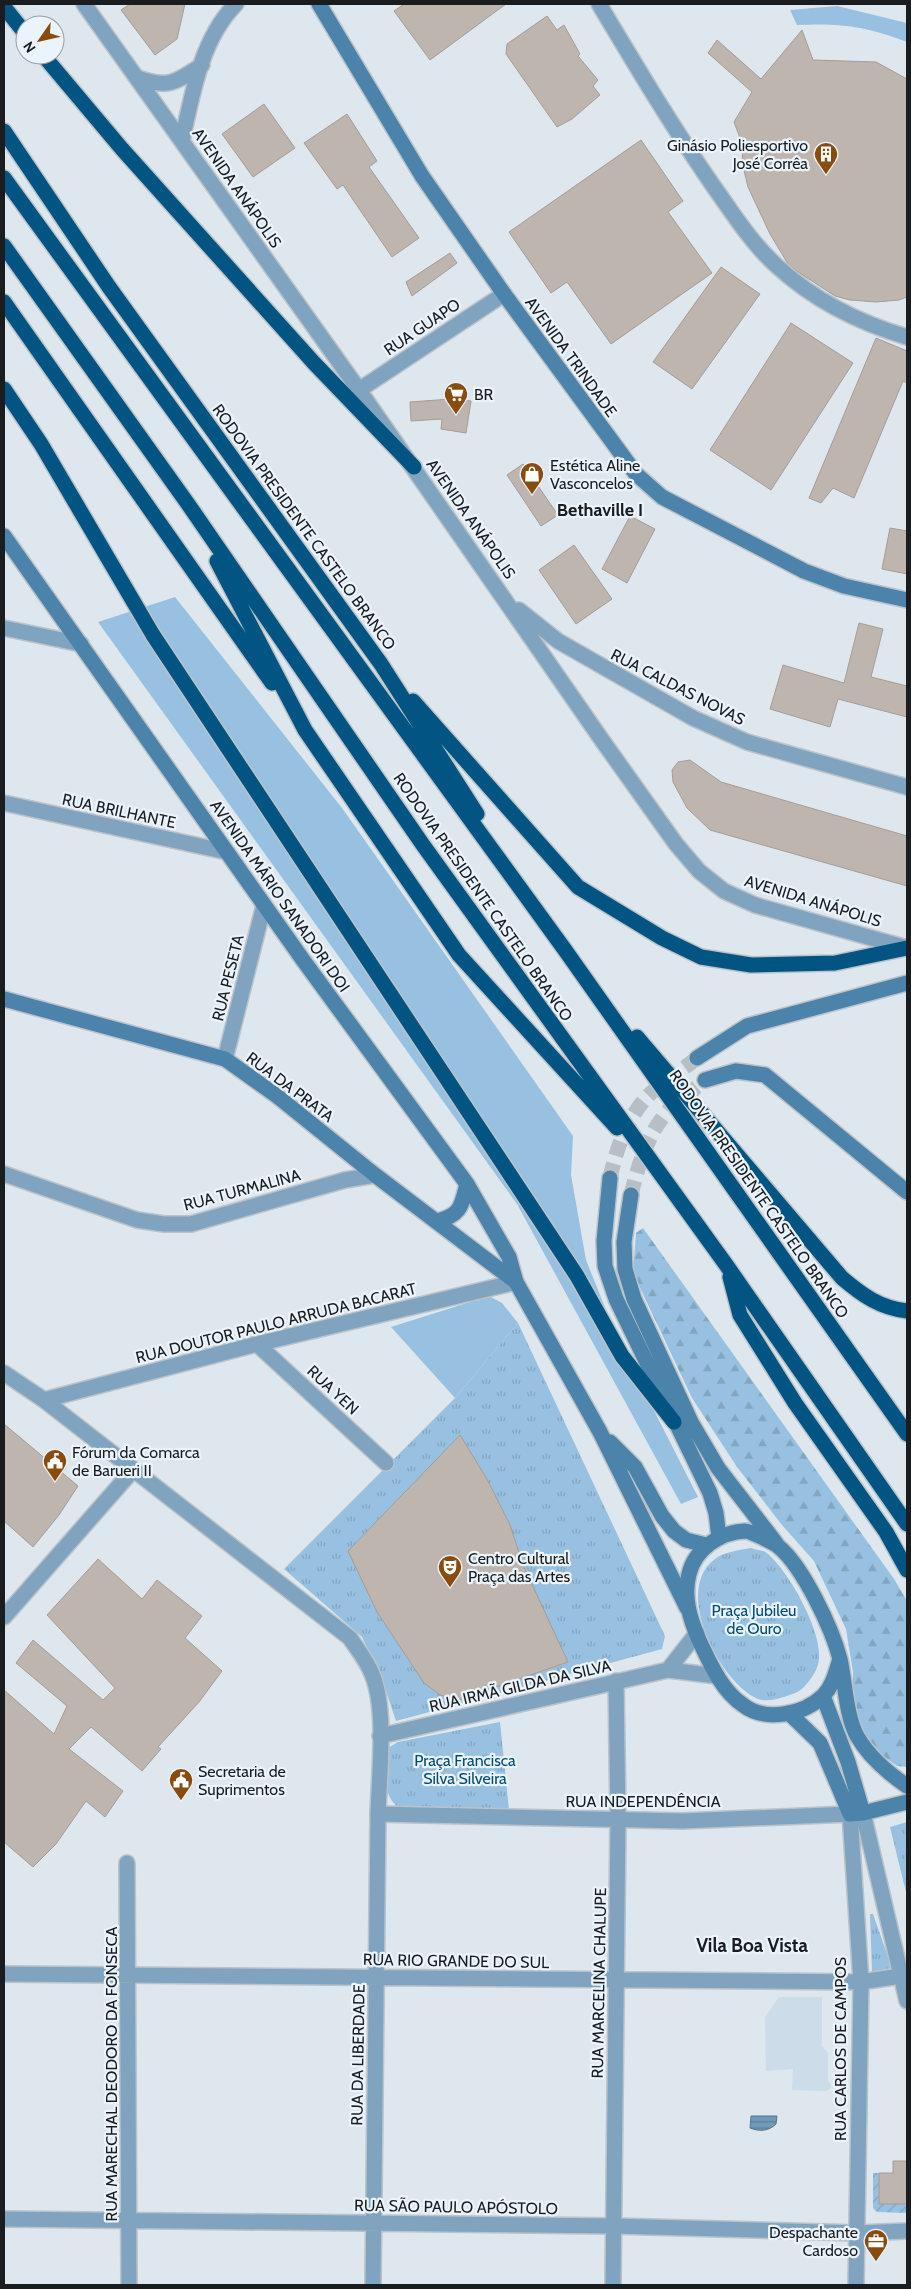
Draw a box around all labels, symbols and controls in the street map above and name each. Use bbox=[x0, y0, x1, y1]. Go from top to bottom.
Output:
north arrow bbox=[15, 15, 65, 65]
text: N bbox=[19, 38, 39, 56]
street label: AVENIDA ANÁPOLIS bbox=[189, 124, 285, 252]
place label: Ginásio Poliesportivo José Corrêa bbox=[667, 136, 808, 173]
building icon: Ginásio Poliesportivo José Corrêa bbox=[813, 141, 839, 175]
street label: AVENIDA TRINDADE bbox=[521, 293, 621, 421]
street label: RUA GUAPO bbox=[380, 295, 464, 359]
supermarket icon: BR bbox=[443, 381, 469, 415]
place label: BR bbox=[474, 385, 494, 404]
street label: RODOVIA PRESIDENTE CASTELO BRANCO bbox=[208, 400, 400, 654]
street label: AVENIDA ANÁPOLIS bbox=[423, 455, 519, 583]
place label: Estética Aline Vasconcelos bbox=[550, 456, 640, 493]
shop icon: Estética Aline Vasconcelos bbox=[519, 461, 545, 495]
district label: Bethaville I bbox=[557, 499, 643, 521]
street label: RUA CALDAS NOVAS bbox=[608, 645, 748, 729]
street label: RODOVIA PRESIDENTE CASTELO BRANCO bbox=[389, 769, 577, 1025]
street label: RUA BRILHANTE bbox=[61, 790, 178, 832]
street label: AVENIDA MÁRIO SANADORI DOI bbox=[206, 796, 354, 996]
street label: AVENIDA ANÁPOLIS bbox=[742, 871, 884, 931]
street label: RUA PESETA bbox=[208, 933, 248, 1023]
street label: RUA DA PRATA bbox=[242, 1048, 338, 1126]
street label: RODOVIA PRESIDENTE CASTELO BRANCO bbox=[665, 1066, 853, 1322]
street label: RUA TURMALINA bbox=[181, 1165, 303, 1215]
street label: RUA DOUTOR PAULO ARRUDA BACARAT bbox=[134, 1279, 419, 1367]
street label: RUA YEN bbox=[303, 1361, 363, 1419]
place label: Fórum da Comarca de Barueri II bbox=[72, 1443, 200, 1480]
public building icon: Fórum da Comarca de Barueri II bbox=[42, 1448, 68, 1482]
place label: Centro Cultural Praça das Artes bbox=[468, 1549, 570, 1586]
theatre icon: Centro Cultural Praça das Artes bbox=[437, 1554, 463, 1588]
park label: Praça Jubileu de Ouro bbox=[711, 1601, 797, 1638]
street label: RUA IRMÃ GILDA DA SILVA bbox=[427, 1656, 613, 1716]
park label: Praça Francisca Silva Silveira bbox=[414, 1751, 516, 1788]
place label: Secretaria de Suprimentos bbox=[198, 1762, 286, 1799]
public building icon: Secretaria de Suprimentos bbox=[168, 1767, 194, 1801]
street label: RUA INDEPENDÊNCIA bbox=[565, 1792, 721, 1811]
street label: RUA MARCELINA CHALUPE bbox=[588, 1887, 610, 2079]
street label: RUA MARECHAL DEODORO DA FONSECA bbox=[102, 1926, 121, 2221]
district label: Vila Boa Vista bbox=[696, 1934, 808, 1957]
street label: RUA RIO GRANDE DO SUL bbox=[363, 1950, 549, 1972]
street label: RUA CARLOS DE CAMPOS bbox=[831, 1957, 850, 2141]
street label: RUA DA LIBERDADE bbox=[347, 1984, 369, 2126]
street label: RUA SÃO PAULO APÓSTOLO bbox=[354, 2196, 558, 2218]
place label: Despachante Cardoso bbox=[769, 2223, 858, 2260]
office icon: Despachante Cardoso bbox=[863, 2228, 889, 2262]

